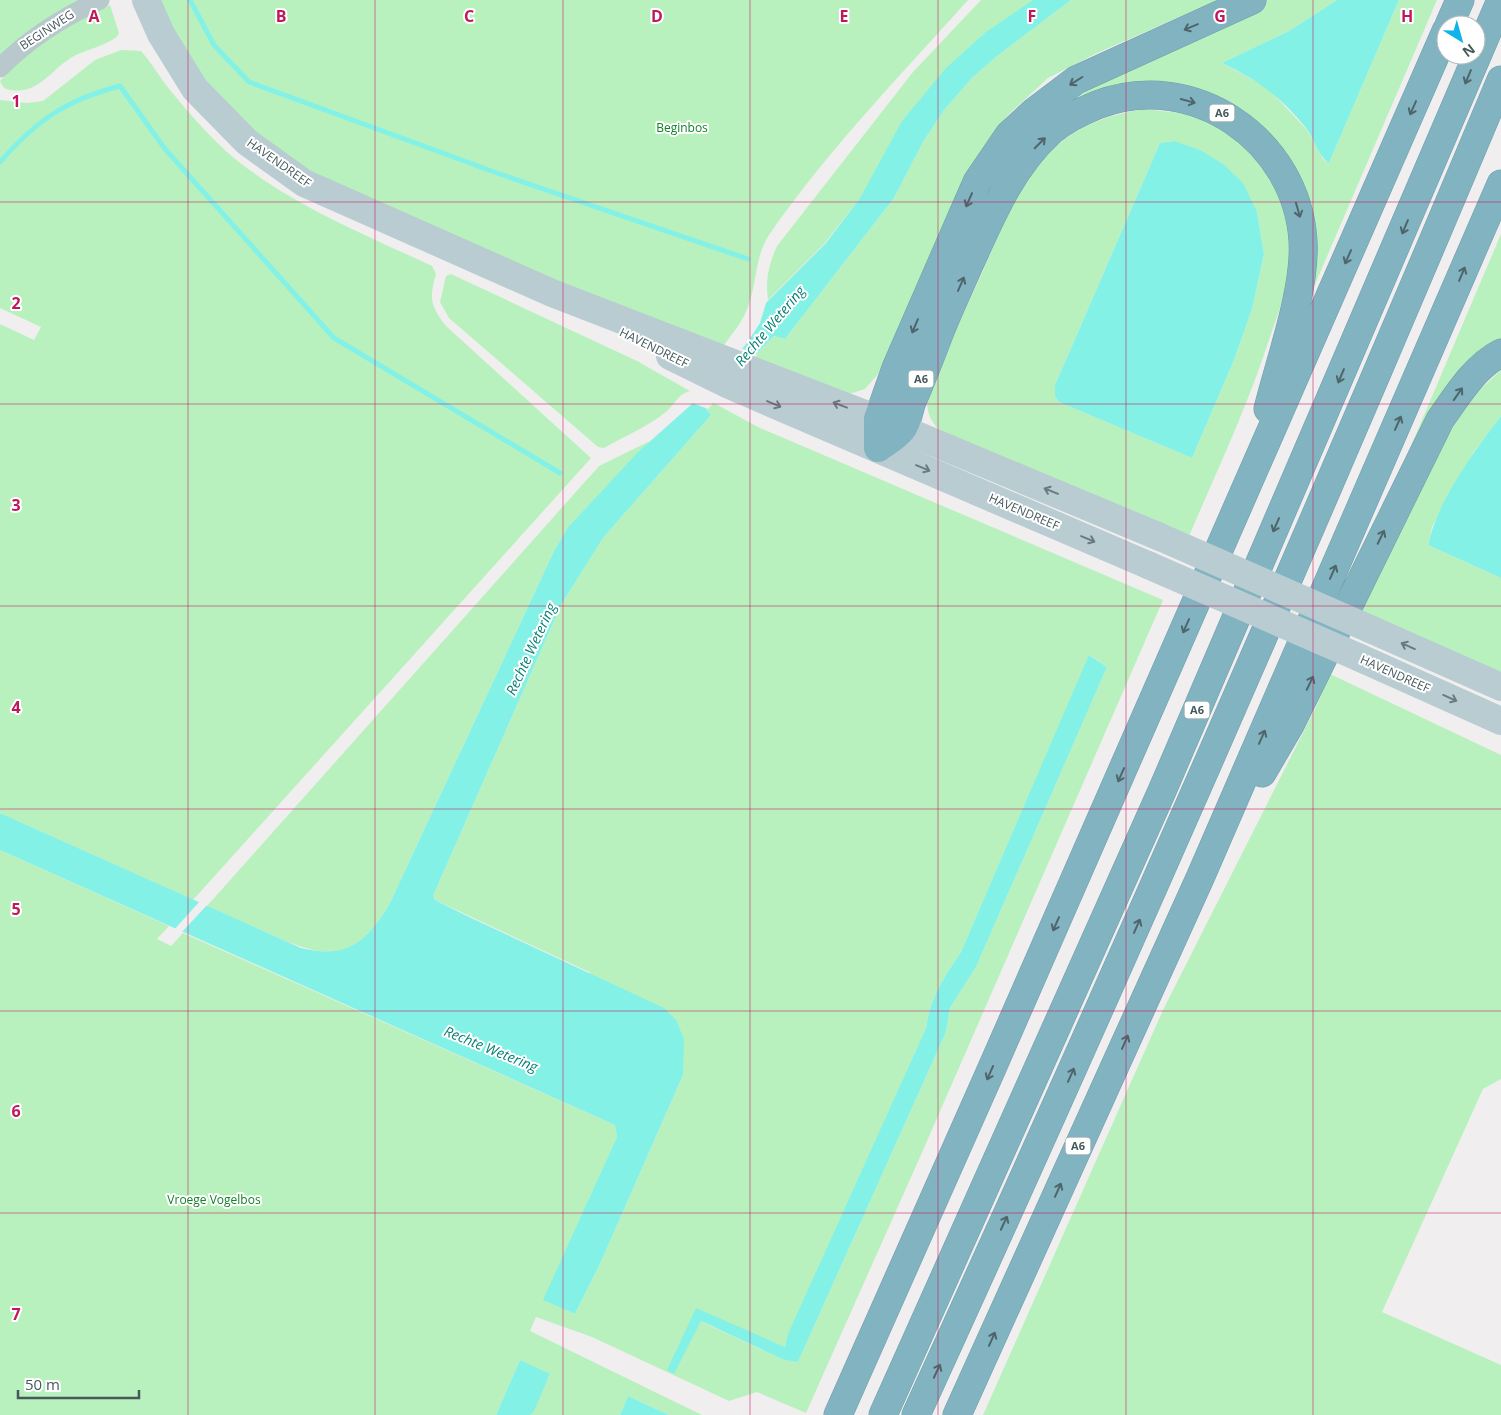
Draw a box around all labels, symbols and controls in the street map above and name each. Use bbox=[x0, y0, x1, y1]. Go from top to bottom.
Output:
text: A bbox=[88, 5, 100, 27]
text: B bbox=[276, 5, 286, 27]
text: C bbox=[464, 5, 474, 27]
text: D bbox=[651, 5, 663, 27]
text: E bbox=[840, 5, 849, 27]
text: F bbox=[1028, 5, 1036, 27]
text: G bbox=[1214, 5, 1226, 27]
text: H bbox=[1401, 5, 1413, 27]
street label: BEGINWEG bbox=[16, 6, 77, 54]
north arrow bbox=[1436, 15, 1486, 65]
one-way arrow bbox=[1184, 23, 1199, 33]
text: N bbox=[1459, 40, 1479, 62]
one-way arrow bbox=[1463, 69, 1473, 84]
one-way arrow bbox=[1069, 77, 1083, 87]
text: 1 bbox=[11, 90, 21, 112]
one-way arrow bbox=[1180, 96, 1196, 106]
one-way arrow bbox=[1407, 100, 1417, 115]
road number: A6 bbox=[1210, 105, 1234, 122]
park label: Beginbos bbox=[656, 119, 708, 136]
street label: HAVENDREEF bbox=[244, 134, 315, 191]
one-way arrow bbox=[1034, 136, 1046, 149]
one-way arrow bbox=[963, 192, 973, 207]
one-way arrow bbox=[1294, 201, 1303, 217]
one-way arrow bbox=[1399, 219, 1409, 234]
one-way arrow bbox=[1342, 249, 1352, 264]
one-way arrow bbox=[1458, 267, 1468, 282]
one-way arrow bbox=[956, 276, 966, 291]
water label: Rechte Wetering bbox=[730, 281, 809, 370]
text: 2 bbox=[11, 292, 21, 314]
one-way arrow bbox=[909, 318, 918, 333]
street label: HAVENDREEF bbox=[617, 323, 692, 372]
one-way arrow bbox=[1336, 368, 1346, 383]
road number: A6 bbox=[908, 370, 934, 388]
one-way arrow bbox=[1453, 387, 1463, 401]
one-way arrow bbox=[766, 400, 781, 410]
one-way arrow bbox=[833, 400, 848, 409]
one-way arrow bbox=[1394, 416, 1404, 431]
one-way arrow bbox=[915, 464, 930, 473]
one-way arrow bbox=[1044, 486, 1059, 495]
street label: HAVENDREEF bbox=[986, 489, 1062, 534]
text: 3 bbox=[11, 494, 21, 516]
one-way arrow bbox=[1271, 517, 1281, 532]
one-way arrow bbox=[1377, 530, 1387, 545]
one-way arrow bbox=[1080, 535, 1095, 544]
one-way arrow bbox=[1329, 565, 1339, 580]
water label: Rechte Wetering bbox=[501, 599, 560, 698]
one-way arrow bbox=[1181, 618, 1191, 633]
one-way arrow bbox=[1401, 641, 1416, 651]
street label: HAVENDREEF bbox=[1358, 651, 1433, 697]
one-way arrow bbox=[1306, 676, 1316, 691]
one-way arrow bbox=[1442, 694, 1457, 704]
text: 4 bbox=[11, 696, 21, 718]
road number: A6 bbox=[1184, 702, 1210, 718]
one-way arrow bbox=[1257, 730, 1267, 745]
one-way arrow bbox=[1116, 767, 1126, 782]
text: 5 bbox=[11, 898, 21, 920]
one-way arrow bbox=[1050, 916, 1060, 931]
one-way arrow bbox=[1132, 919, 1142, 934]
water label: Rechte Wetering bbox=[441, 1021, 542, 1076]
one-way arrow bbox=[1121, 1035, 1131, 1050]
one-way arrow bbox=[985, 1065, 995, 1080]
one-way arrow bbox=[1066, 1068, 1076, 1083]
text: 6 bbox=[11, 1100, 21, 1122]
road number: A6 bbox=[1066, 1138, 1090, 1154]
one-way arrow bbox=[1054, 1183, 1064, 1198]
park label: Vroege Vogelbos bbox=[167, 1191, 261, 1208]
one-way arrow bbox=[1000, 1216, 1009, 1231]
text: 7 bbox=[11, 1303, 21, 1325]
one-way arrow bbox=[987, 1332, 997, 1347]
one-way arrow bbox=[932, 1364, 942, 1379]
scale bar bbox=[18, 1368, 139, 1400]
text: 50 m bbox=[25, 1374, 60, 1394]

